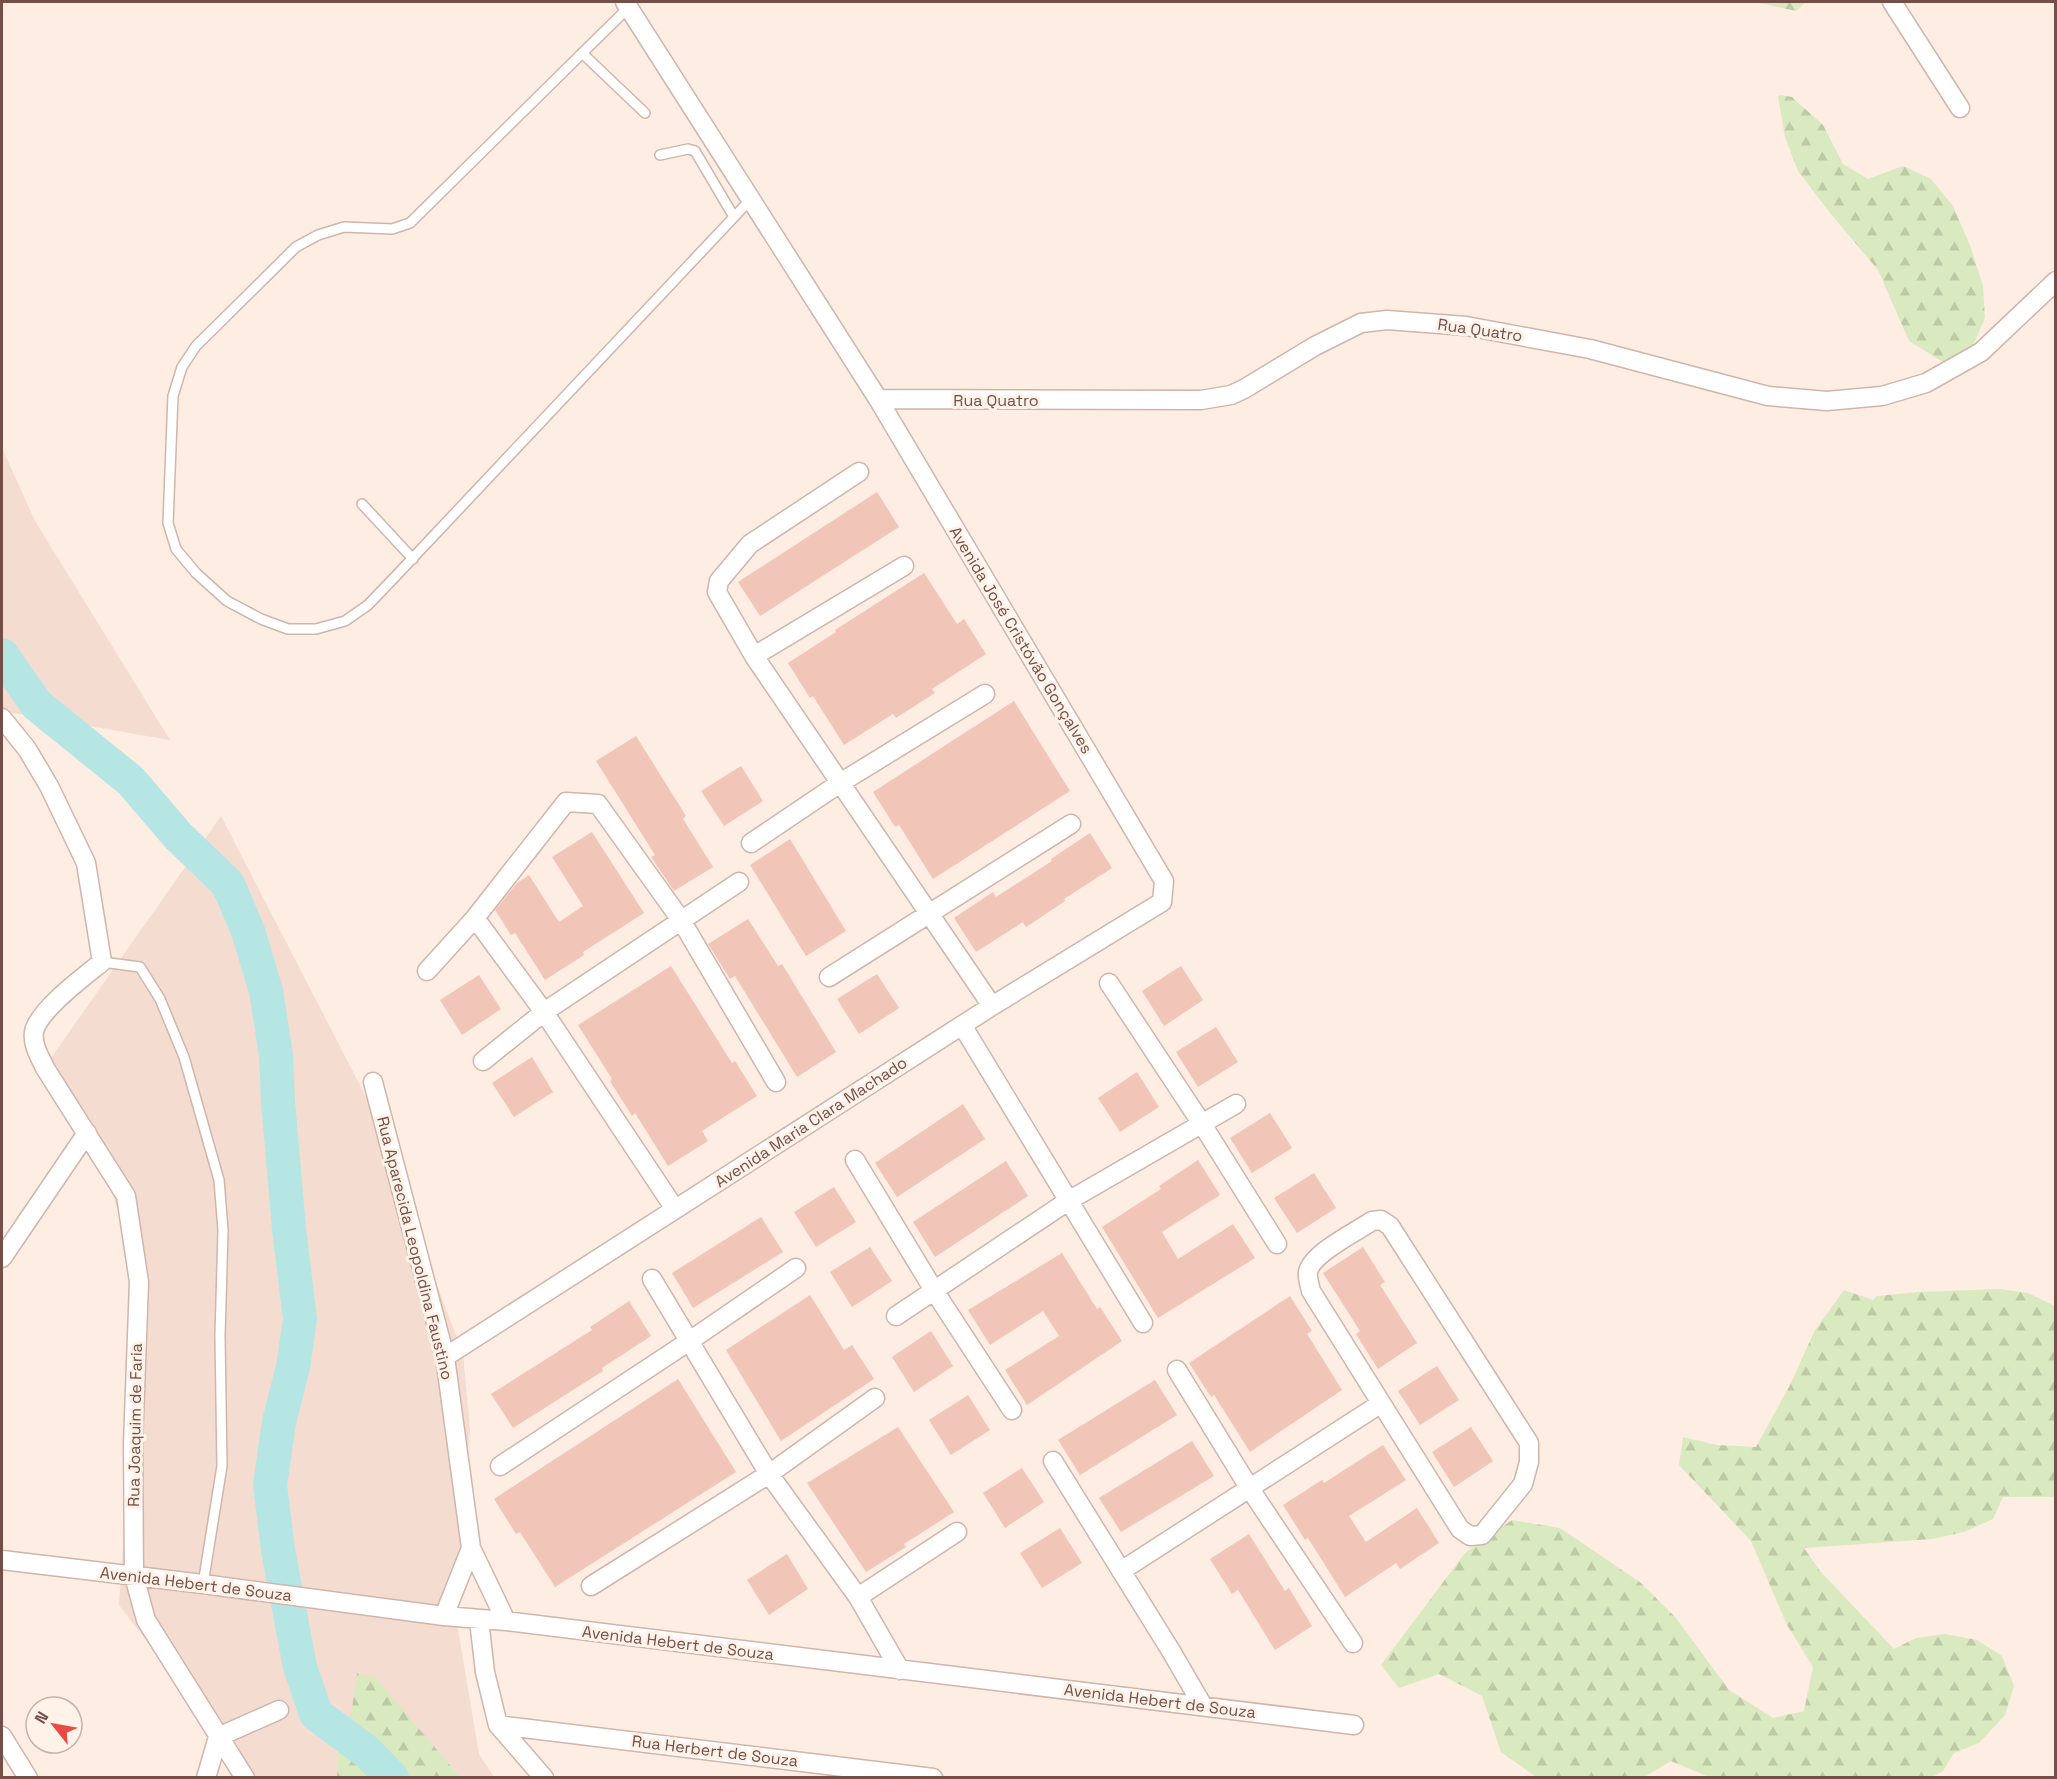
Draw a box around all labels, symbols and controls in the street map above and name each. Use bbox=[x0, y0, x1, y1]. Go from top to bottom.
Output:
street label: Rua Quatro bbox=[1436, 314, 1524, 346]
street label: Rua Quatro bbox=[953, 390, 1039, 411]
street label: Avenida José Cristóvão Gonçalves bbox=[945, 523, 1097, 757]
street label: Avenida Maria Clara Machado bbox=[711, 1052, 911, 1192]
street label: Rua Aparecida Leopoldina Faustino bbox=[372, 1114, 458, 1382]
street label: Rua Joaquim de Faria bbox=[123, 1343, 147, 1507]
street label: Avenida Hebert de Souza bbox=[99, 1562, 293, 1606]
street label: Avenida Hebert de Souza bbox=[581, 1621, 775, 1665]
street label: Avenida Hebert de Souza bbox=[1063, 1679, 1257, 1723]
north arrow bbox=[24, 1695, 84, 1755]
text: N bbox=[30, 1708, 53, 1728]
street label: Rua Herbert de Souza bbox=[631, 1730, 799, 1772]

